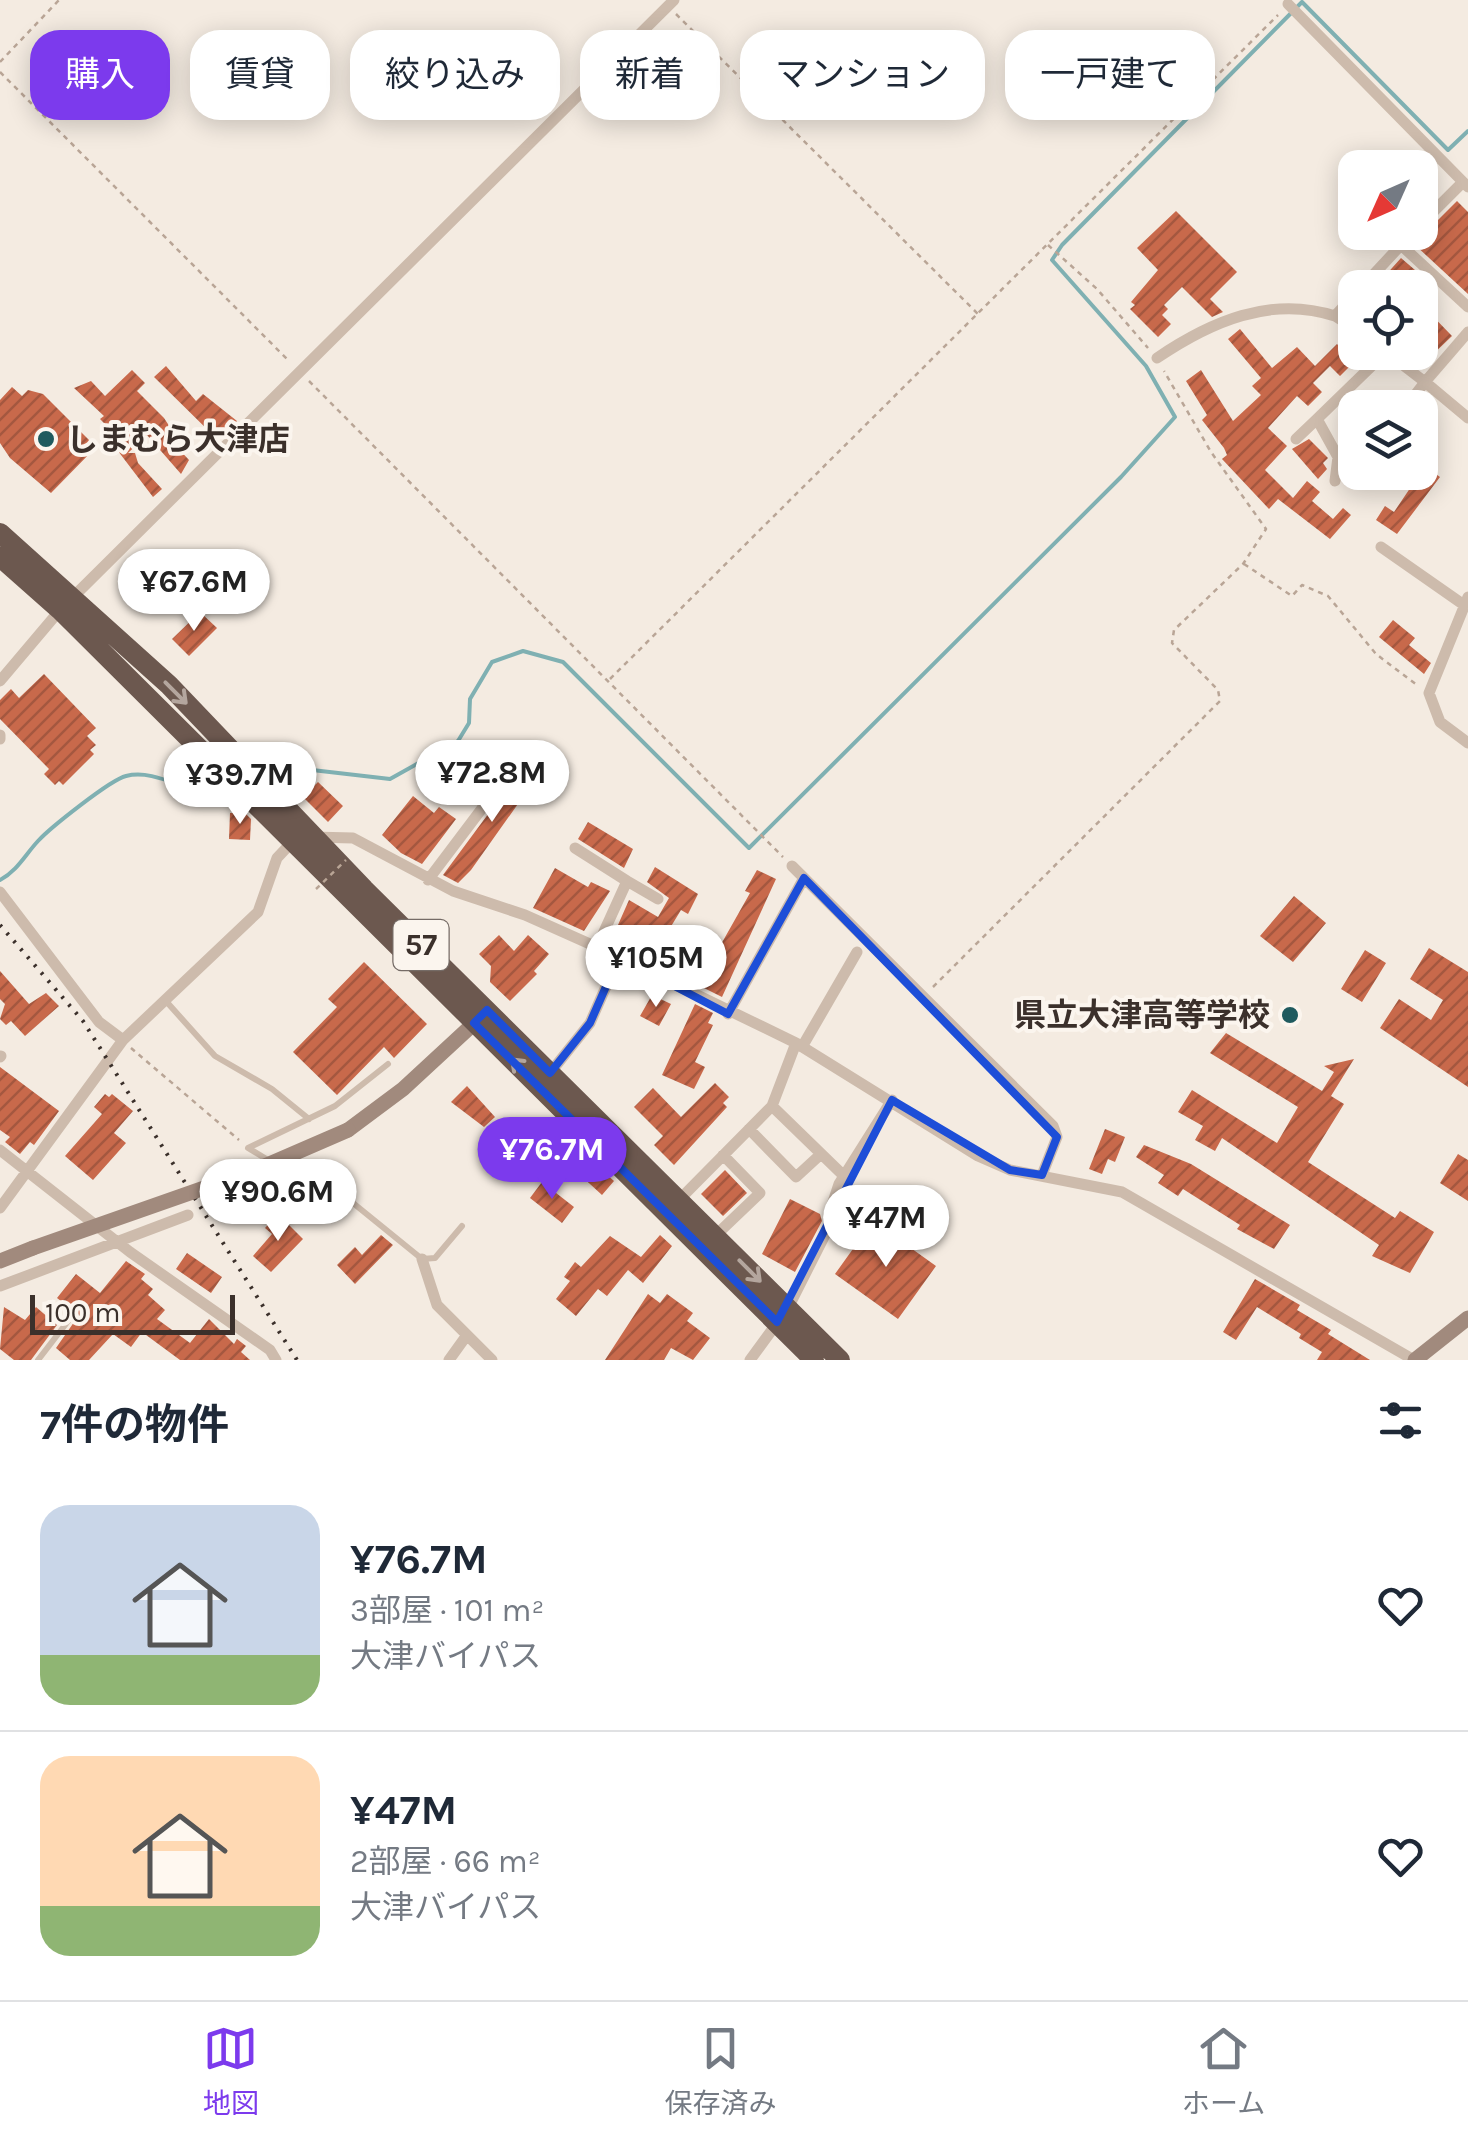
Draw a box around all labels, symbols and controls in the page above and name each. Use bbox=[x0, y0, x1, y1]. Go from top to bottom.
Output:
chip: 購入 bbox=[30, 30, 170, 120]
chip: 賃貸 bbox=[190, 30, 330, 120]
chip: 絞り込み bbox=[350, 30, 560, 120]
chip: 新着 bbox=[580, 30, 720, 120]
chip: マンション bbox=[740, 30, 985, 120]
chip: 一戸建て bbox=[1005, 30, 1215, 120]
north arrow bbox=[1338, 150, 1438, 250]
map controls bbox=[1338, 150, 1438, 490]
button: locate bbox=[1338, 270, 1438, 370]
button: layers bbox=[1338, 390, 1438, 490]
place label: しまむら大津店 bbox=[66, 421, 290, 458]
marker: しまむら大津店 bbox=[35, 428, 57, 450]
pin: ¥67.6M bbox=[113, 549, 275, 634]
text: ¥67.6M bbox=[140, 563, 248, 600]
one-way arrow bbox=[164, 680, 188, 704]
pin: ¥72.8M bbox=[411, 740, 573, 825]
pin: ¥39.7M bbox=[159, 742, 321, 827]
text: ¥72.8M bbox=[437, 754, 547, 791]
text: ¥39.7M bbox=[186, 756, 294, 793]
road number: 57 bbox=[394, 920, 448, 970]
pin: ¥105M bbox=[586, 925, 726, 1010]
text: ¥105M bbox=[607, 939, 705, 976]
place label: 県立大津高等学校 bbox=[1014, 997, 1270, 1034]
marker: 県立大津高等学校 bbox=[1279, 1004, 1301, 1026]
one-way arrow bbox=[510, 1057, 534, 1081]
pin: ¥76.7M bbox=[471, 1117, 633, 1202]
text: ¥76.7M bbox=[500, 1131, 604, 1168]
pin: ¥90.6M bbox=[197, 1159, 359, 1244]
text: ¥90.6M bbox=[222, 1173, 334, 1210]
pin: ¥47M bbox=[827, 1185, 945, 1270]
text: ¥47M bbox=[845, 1199, 927, 1236]
one-way arrow bbox=[738, 1259, 762, 1283]
scale bar bbox=[30, 1290, 235, 1334]
text: 100 m bbox=[45, 1296, 120, 1329]
icon: filters bbox=[1373, 1393, 1428, 1448]
text: 7件の物件 bbox=[40, 1400, 229, 1450]
text: ¥76.7M bbox=[350, 1534, 488, 1584]
icon: home bbox=[120, 1545, 240, 1665]
icon: heart bbox=[1373, 1578, 1428, 1633]
text: 3部屋 · 101 m² bbox=[350, 1592, 544, 1629]
text: 大津バイパス bbox=[350, 1638, 541, 1675]
text: ¥47M bbox=[350, 1785, 457, 1835]
icon: home bbox=[120, 1796, 240, 1916]
icon: heart bbox=[1373, 1829, 1428, 1884]
text: 2部屋 · 66 m² bbox=[350, 1843, 540, 1880]
text: 大津バイパス bbox=[350, 1889, 541, 1926]
tab: 地図 bbox=[203, 2021, 259, 2121]
tab: 保存済み bbox=[664, 2021, 776, 2121]
tab: ホーム bbox=[1182, 2021, 1265, 2121]

